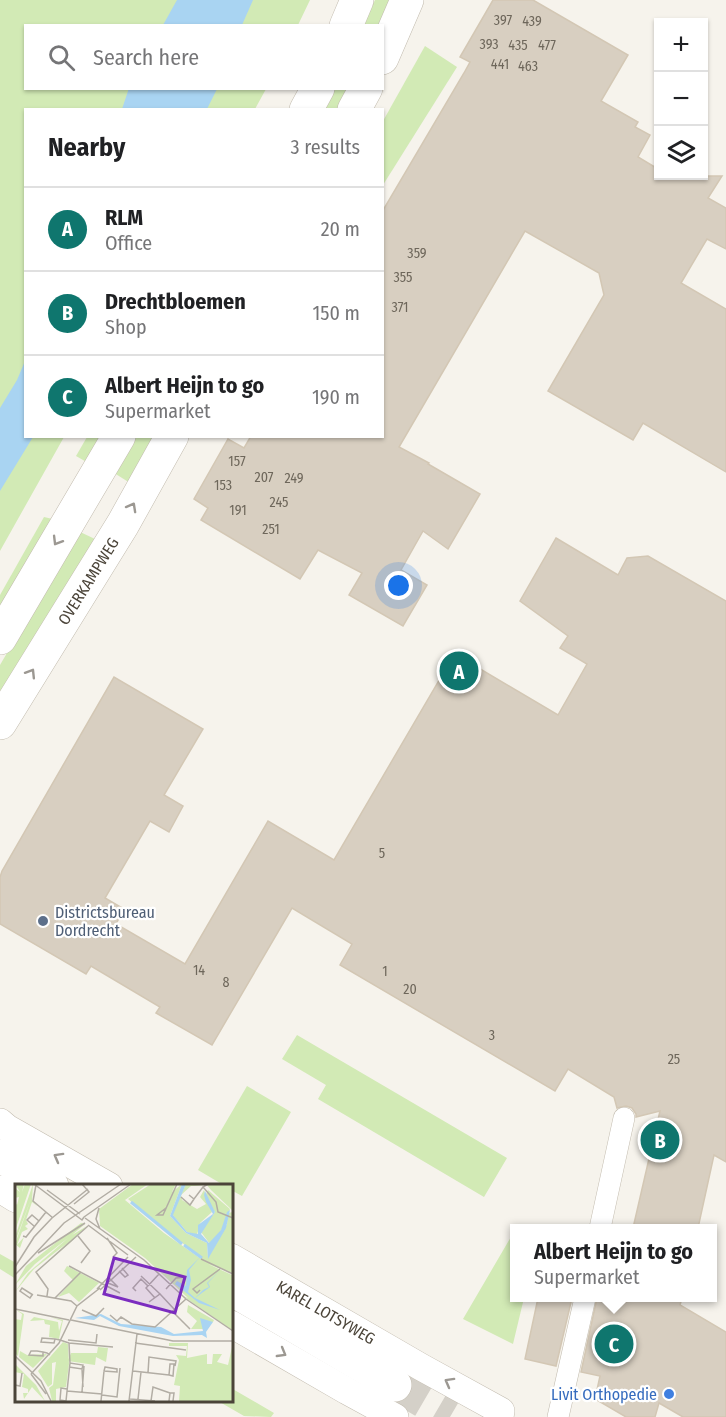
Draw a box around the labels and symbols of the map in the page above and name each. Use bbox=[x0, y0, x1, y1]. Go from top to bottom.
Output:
house number: 397 bbox=[494, 12, 513, 29]
house number: 439 bbox=[522, 13, 542, 30]
house number: 393 bbox=[480, 36, 499, 53]
house number: 435 bbox=[508, 37, 528, 54]
house number: 477 bbox=[538, 37, 556, 54]
house number: 441 bbox=[491, 56, 509, 73]
house number: 463 bbox=[518, 58, 538, 75]
house number: 359 bbox=[407, 245, 427, 262]
house number: 355 bbox=[393, 269, 413, 286]
house number: 371 bbox=[391, 299, 409, 316]
house number: 157 bbox=[228, 453, 246, 470]
house number: 207 bbox=[255, 469, 274, 486]
house number: 249 bbox=[284, 470, 304, 487]
house number: 153 bbox=[214, 477, 232, 494]
house number: 245 bbox=[270, 494, 288, 511]
house number: 191 bbox=[229, 502, 247, 519]
one-way arrow bbox=[125, 503, 137, 513]
house number: 251 bbox=[262, 521, 280, 538]
street label: OVERKAMPWEG bbox=[54, 534, 123, 628]
one-way arrow bbox=[53, 535, 65, 545]
your location bbox=[384, 571, 413, 600]
pin: A bbox=[440, 648, 478, 694]
one-way arrow bbox=[23, 669, 35, 679]
house number: 5 bbox=[379, 845, 385, 862]
place label: Districtsbureau Dordrecht bbox=[55, 903, 155, 940]
marker: Districtsbureau Dordrecht bbox=[36, 914, 50, 928]
house number: 14 bbox=[193, 962, 205, 979]
house number: 1 bbox=[382, 963, 388, 980]
house number: 8 bbox=[223, 974, 230, 991]
house number: 20 bbox=[403, 981, 417, 998]
house number: 3 bbox=[489, 1027, 495, 1044]
house number: 25 bbox=[668, 1051, 680, 1068]
pin: B bbox=[640, 1118, 680, 1162]
one-way arrow bbox=[54, 1153, 64, 1164]
inset map bbox=[15, 1184, 232, 1402]
street label: KAREL LOTSYWEG bbox=[273, 1276, 379, 1348]
pin: C bbox=[594, 1322, 634, 1366]
one-way arrow bbox=[275, 1346, 286, 1357]
one-way arrow bbox=[445, 1378, 455, 1389]
place label: Livit Orthopedie bbox=[551, 1385, 657, 1404]
marker: Livit Orthopedie bbox=[662, 1387, 676, 1401]

